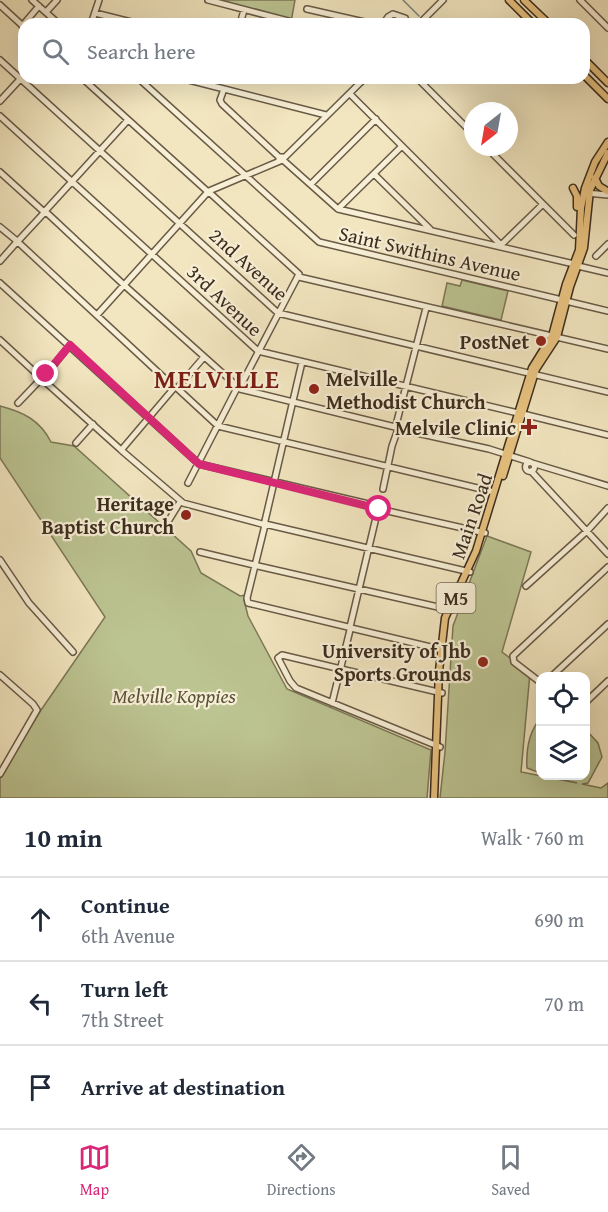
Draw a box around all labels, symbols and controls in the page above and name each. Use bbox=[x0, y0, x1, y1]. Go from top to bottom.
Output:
search box bbox=[18, 18, 590, 84]
icon: search bbox=[39, 35, 72, 68]
text: Search here bbox=[87, 35, 196, 67]
north arrow bbox=[464, 102, 518, 156]
street label: Saint Swithins Avenue bbox=[336, 218, 524, 288]
street label: 2nd Avenue bbox=[203, 221, 295, 307]
street label: 3rd Avenue bbox=[181, 257, 269, 343]
place label: PostNet bbox=[460, 327, 529, 356]
marker: PostNet bbox=[534, 334, 548, 348]
district label: MELVILLE bbox=[154, 359, 280, 398]
route end bbox=[32, 360, 58, 386]
place label: Melville Methodist Church bbox=[326, 364, 486, 416]
marker: Melville Methodist Church bbox=[307, 382, 321, 396]
place label: Melvile Clinic bbox=[395, 413, 516, 442]
marker: Melvile Clinic bbox=[520, 418, 538, 436]
street label: Main Road bbox=[443, 469, 499, 563]
place label: Heritage Baptist Church bbox=[41, 489, 174, 541]
route start bbox=[365, 495, 391, 521]
marker: Heritage Baptist Church bbox=[179, 508, 193, 522]
road number: M5 bbox=[436, 583, 476, 613]
place label: University of Jhb Sports Grounds bbox=[322, 636, 471, 688]
marker: University of Jhb Sports Grounds bbox=[476, 655, 490, 669]
map controls bbox=[536, 672, 590, 780]
button: locate bbox=[536, 672, 590, 726]
park label: Melville Koppies bbox=[112, 681, 237, 710]
button: layers bbox=[536, 726, 590, 780]
text: 10 min bbox=[24, 818, 102, 857]
text: Walk · 760 m bbox=[481, 823, 584, 852]
text: Continue bbox=[81, 889, 170, 921]
icon: ahead bbox=[24, 903, 57, 936]
text: 690 m bbox=[534, 905, 584, 934]
text: 6th Avenue bbox=[81, 921, 175, 950]
text: Turn left bbox=[81, 973, 168, 1005]
icon: left bbox=[24, 987, 57, 1020]
text: 70 m bbox=[544, 989, 584, 1018]
text: 7th Street bbox=[81, 1005, 164, 1034]
icon: arrive bbox=[24, 1071, 57, 1104]
text: Arrive at destination bbox=[81, 1071, 285, 1103]
tab: Map bbox=[78, 1141, 111, 1201]
tab: Directions bbox=[267, 1141, 336, 1201]
tab: Saved bbox=[491, 1141, 530, 1201]

